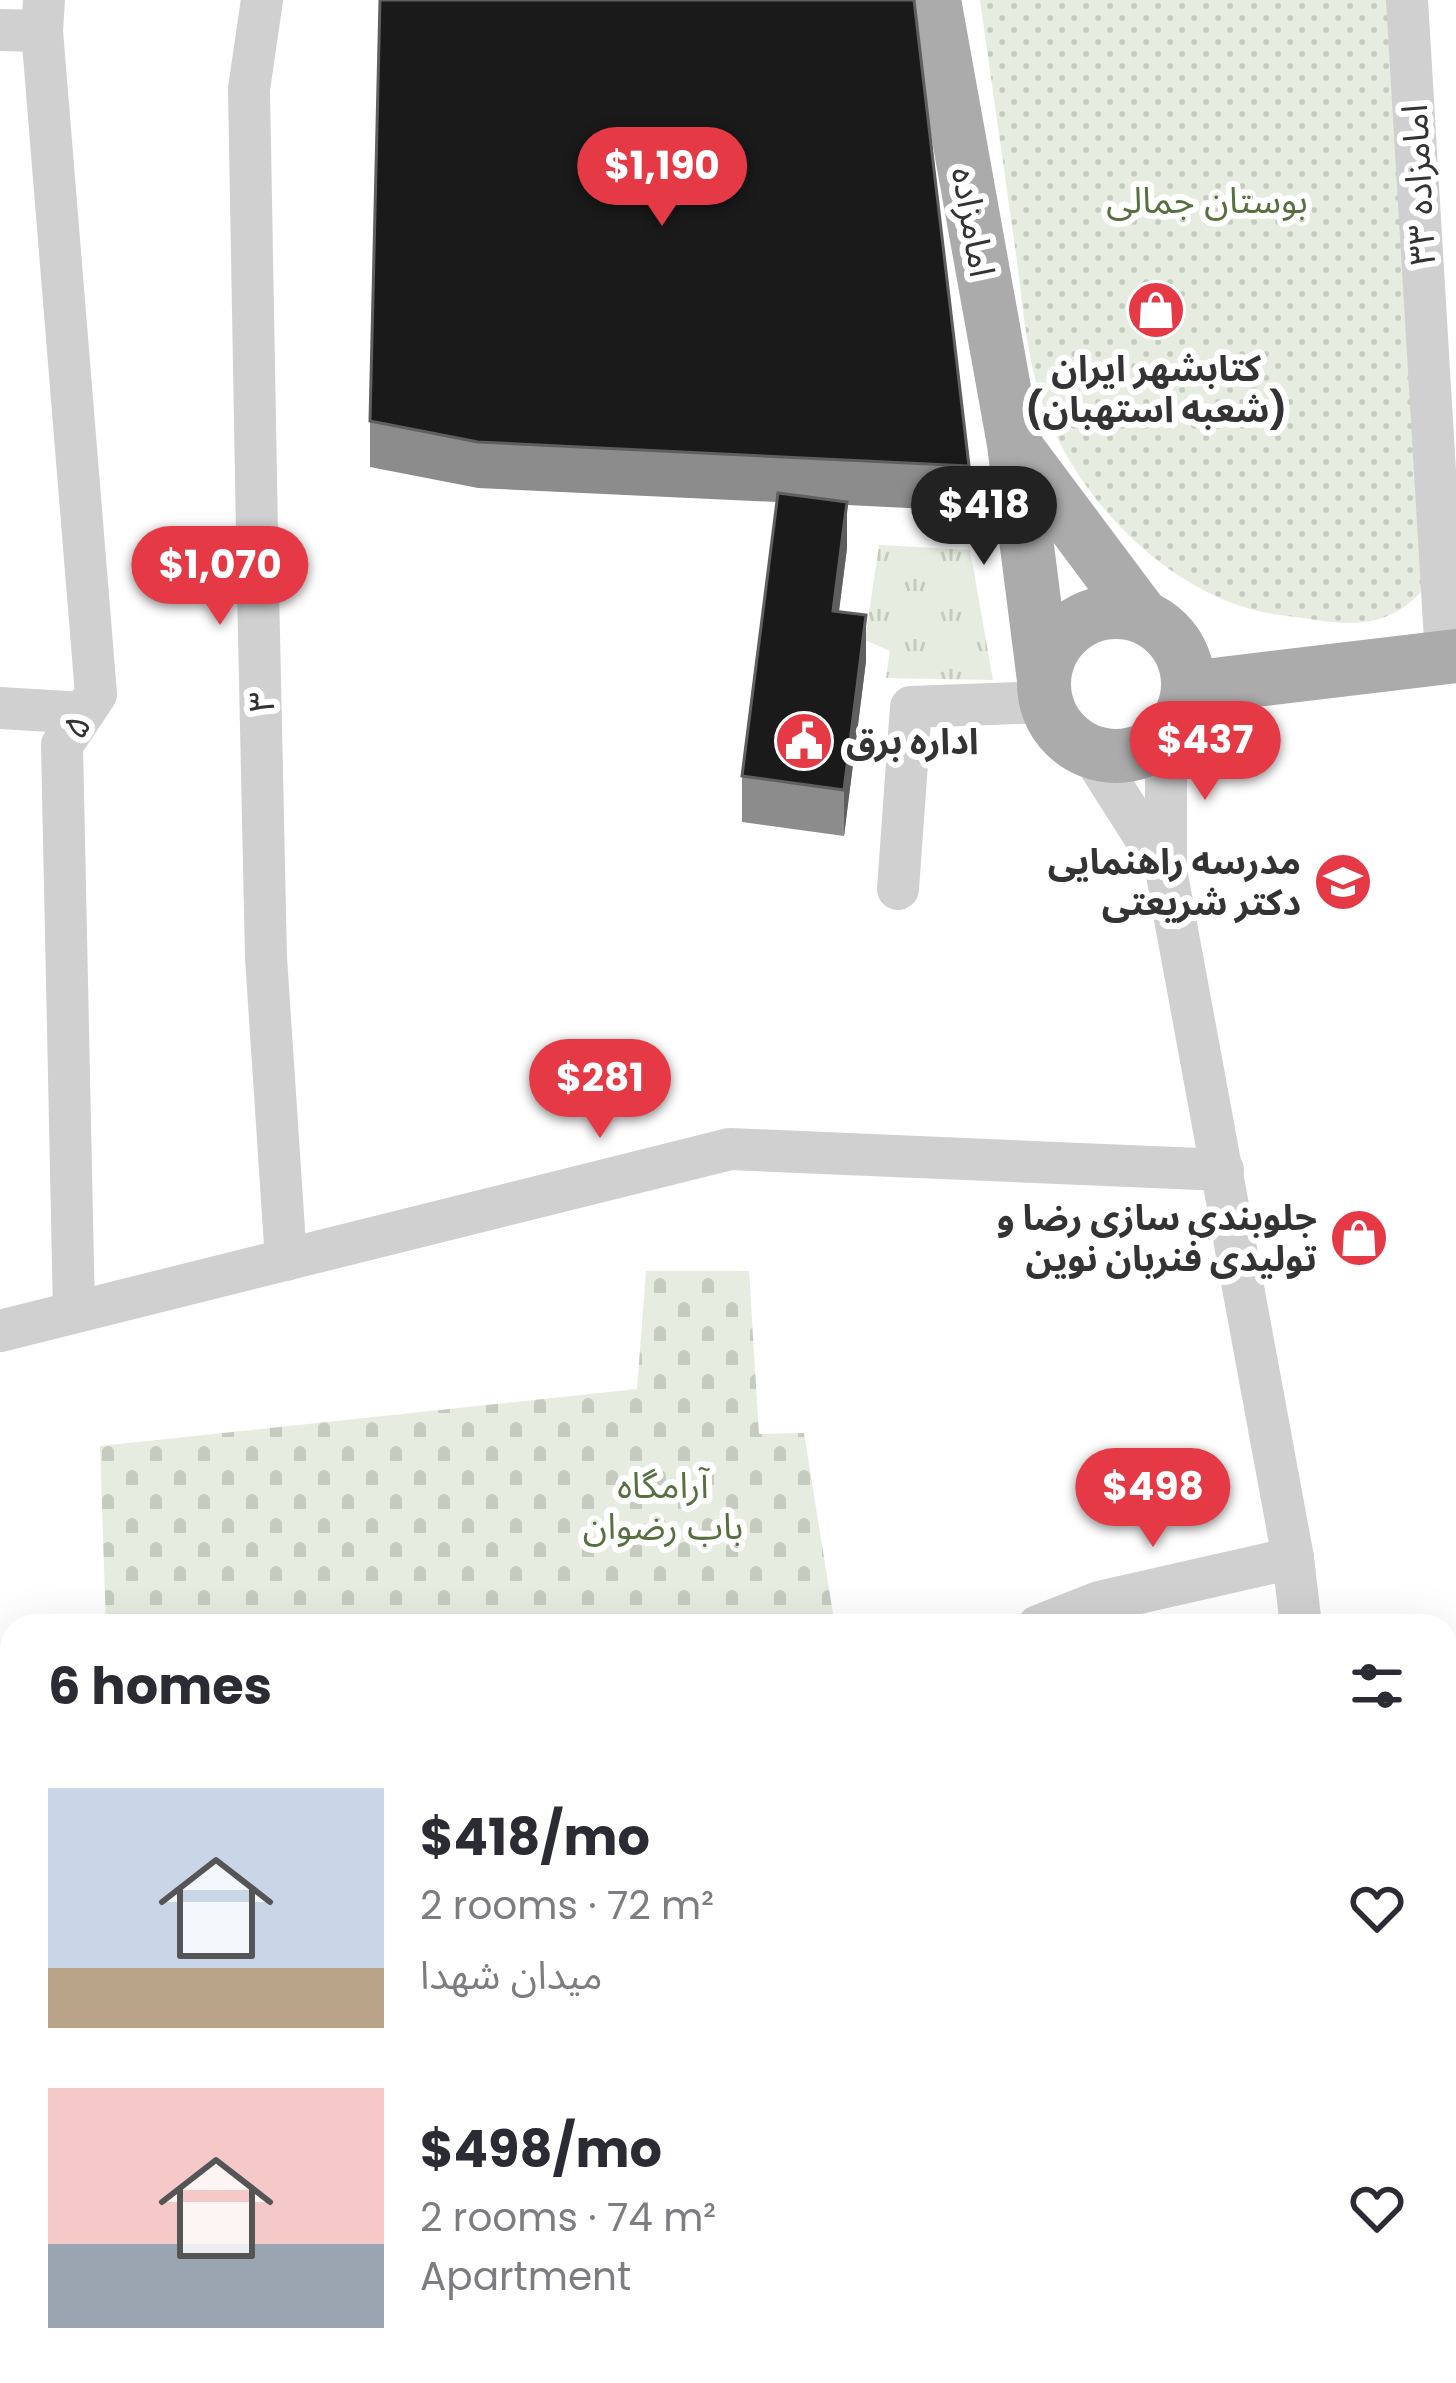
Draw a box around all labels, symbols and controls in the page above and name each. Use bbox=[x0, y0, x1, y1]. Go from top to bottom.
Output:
street label: امامزاده ۳۳ bbox=[1389, 103, 1448, 267]
pin: $1,190 bbox=[564, 127, 760, 229]
text: $1,190 bbox=[604, 138, 720, 193]
street label: امامزاده bbox=[939, 163, 1008, 281]
park label: بوستان جمالی bbox=[1106, 175, 1308, 226]
shop icon: کتابشهر ایران (شعبه استهبان) bbox=[1125, 279, 1187, 341]
place label: کتابشهر ایران (شعبه استهبان) bbox=[1025, 343, 1287, 435]
pin: $418 bbox=[913, 466, 1055, 568]
text: $418 bbox=[938, 477, 1030, 532]
pin: $1,070 bbox=[122, 526, 318, 628]
text: $1,070 bbox=[158, 537, 282, 592]
street label: ۳ bbox=[236, 691, 287, 713]
pin: $437 bbox=[1134, 701, 1276, 803]
street label: ۵ bbox=[49, 704, 104, 748]
public building icon: اداره برق bbox=[773, 710, 835, 772]
text: $437 bbox=[1157, 712, 1253, 767]
place label: اداره برق bbox=[846, 716, 979, 767]
place label: مدرسه راهنمایی دکتر شریعتی bbox=[1048, 836, 1301, 928]
school or university icon: مدرسه راهنمایی دکتر شریعتی bbox=[1312, 851, 1374, 913]
pin: $281 bbox=[529, 1039, 671, 1141]
text: $281 bbox=[556, 1050, 644, 1105]
place label: جلوبندی سازی رضا و تولیدی فنربان نوین bbox=[997, 1192, 1317, 1284]
shop icon: جلوبندی سازی رضا و تولیدی فنربان نوین bbox=[1328, 1207, 1390, 1269]
pin: $498 bbox=[1082, 1448, 1224, 1550]
text: $498 bbox=[1102, 1459, 1204, 1514]
park label: آرامگاه باب رضوان bbox=[583, 1460, 743, 1552]
text: 6 homes bbox=[48, 1650, 272, 1722]
icon: filters bbox=[1344, 1653, 1410, 1719]
text: $418/mo bbox=[420, 1801, 650, 1873]
icon: home bbox=[144, 1836, 288, 1980]
icon: heart bbox=[1344, 1875, 1410, 1941]
text: 2 rooms · 72 m² bbox=[420, 1878, 714, 1933]
text: ميدان شهدا bbox=[420, 1948, 603, 2003]
text: $498/mo bbox=[420, 2113, 662, 2185]
icon: home bbox=[144, 2136, 288, 2280]
icon: heart bbox=[1344, 2175, 1410, 2241]
text: 2 rooms · 74 m² bbox=[420, 2190, 716, 2245]
text: Apartment bbox=[420, 2249, 631, 2304]

